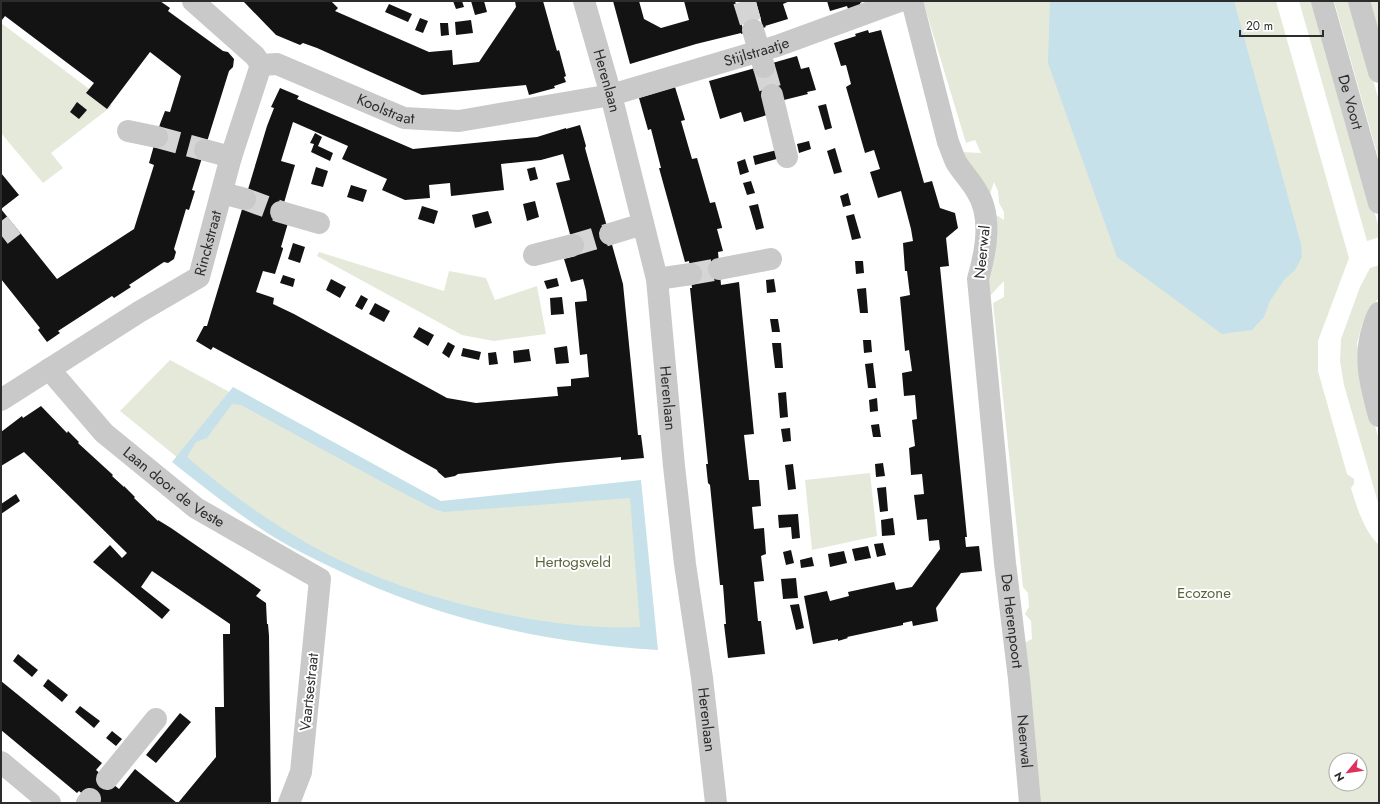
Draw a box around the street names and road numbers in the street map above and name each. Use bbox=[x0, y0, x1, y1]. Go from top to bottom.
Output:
street label: Stijlstraatje bbox=[721, 31, 793, 72]
street label: Herenlaan bbox=[587, 47, 626, 115]
street label: De Voort bbox=[1332, 72, 1369, 133]
street label: Koolstraat bbox=[353, 88, 415, 130]
street label: Rinckstraat bbox=[189, 208, 227, 278]
street label: Neerwal bbox=[968, 224, 996, 280]
street label: Herenlaan bbox=[654, 365, 682, 431]
street label: Laan door de Veste bbox=[118, 442, 229, 533]
street label: De Herenpoort bbox=[995, 572, 1029, 670]
street label: Vaartsestraat bbox=[294, 652, 324, 732]
street label: Herenlaan bbox=[692, 686, 721, 753]
street label: Neerwal bbox=[1011, 714, 1038, 769]

